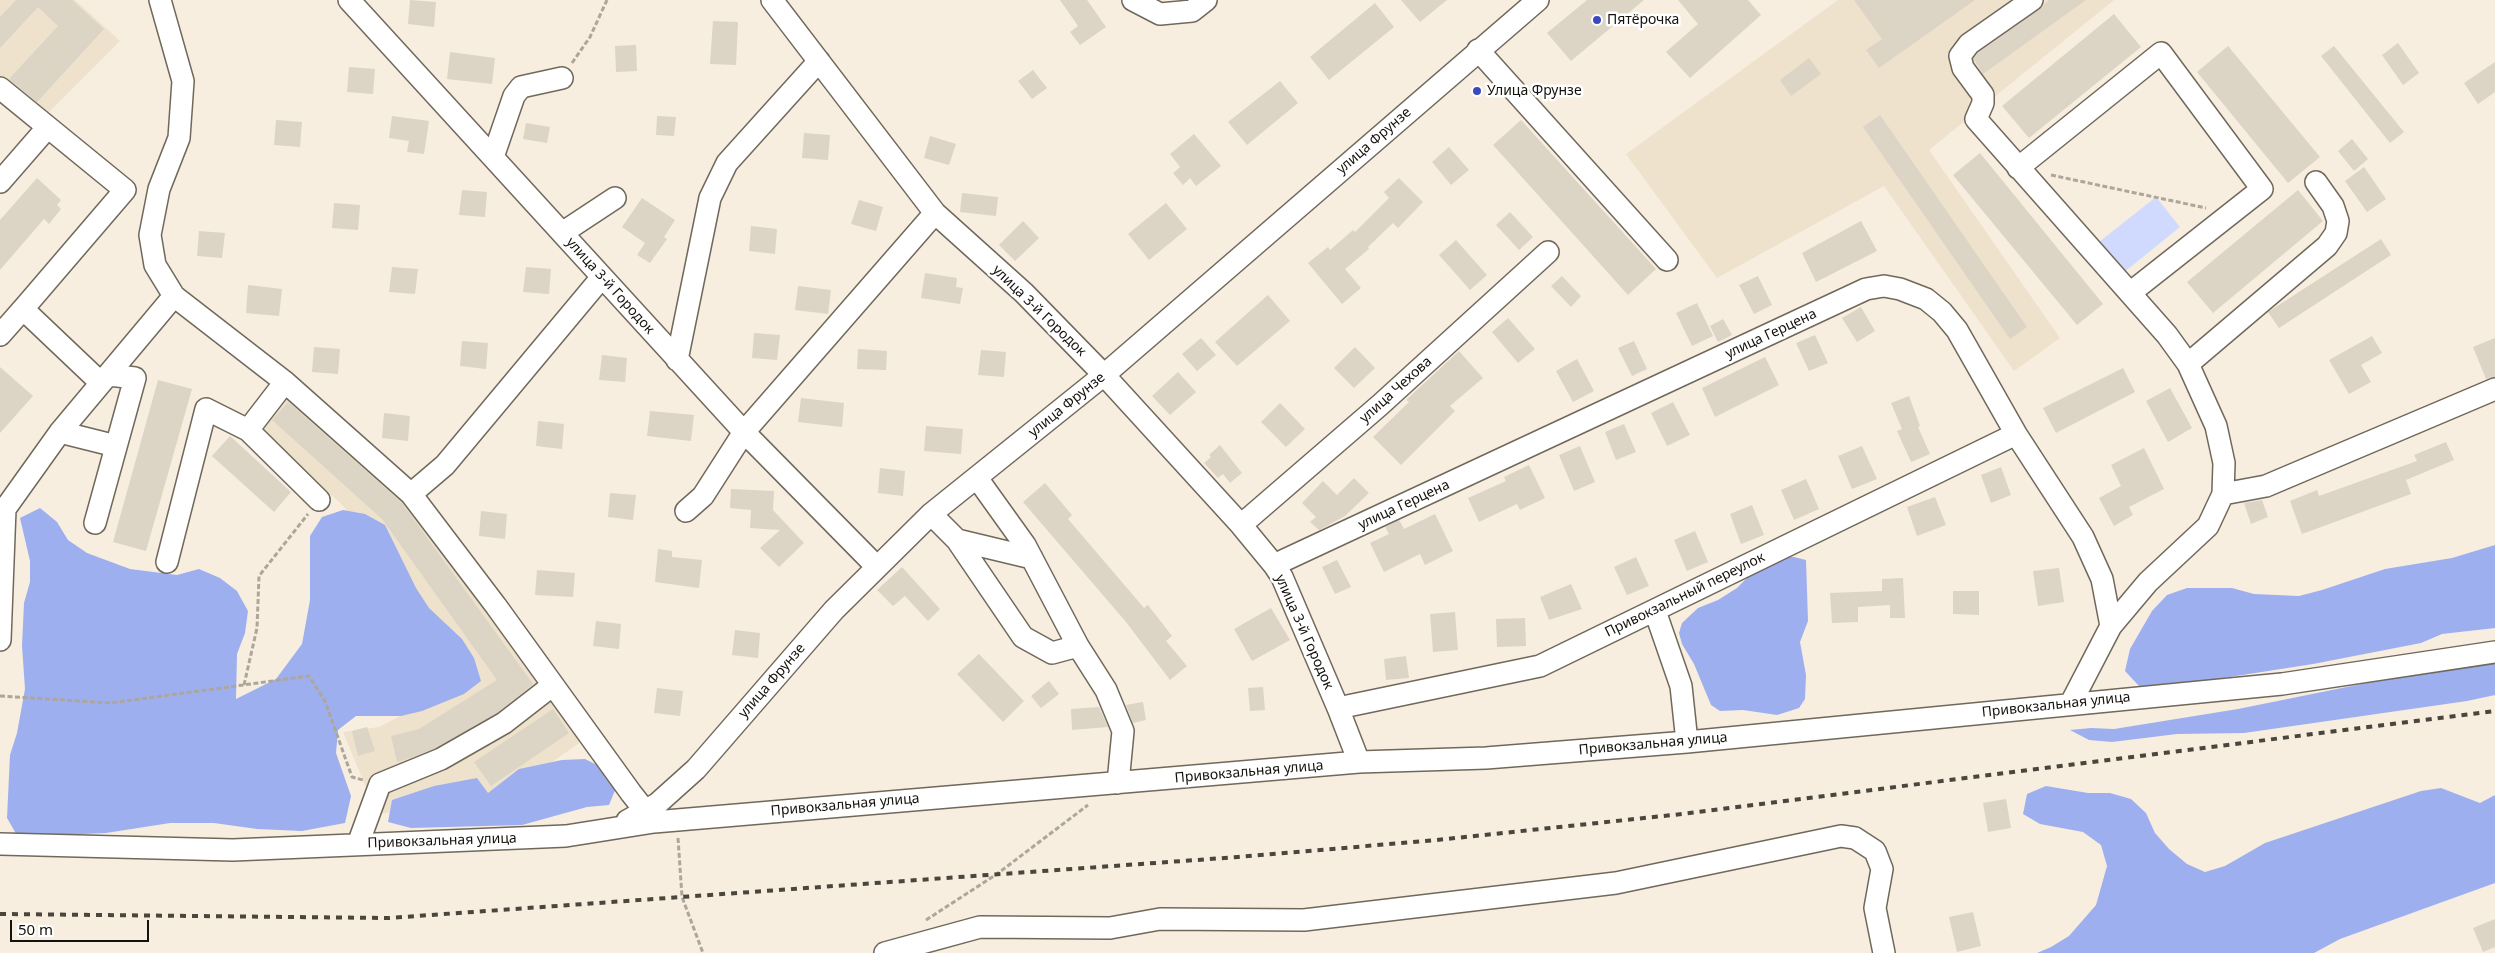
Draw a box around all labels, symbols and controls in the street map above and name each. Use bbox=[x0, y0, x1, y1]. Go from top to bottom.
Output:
place label: Пятёрочка bbox=[1607, 12, 1679, 28]
marker: Пятёрочка bbox=[1591, 14, 1603, 26]
place label: Улица Фрунзе bbox=[1487, 83, 1582, 99]
marker: Улица Фрунзе bbox=[1471, 85, 1483, 97]
street label: улица Фрунзе bbox=[1333, 104, 1415, 178]
street label: улица 3-й Городок bbox=[562, 234, 658, 338]
street label: улица 3-й Городок bbox=[989, 262, 1089, 360]
street label: улица Герцена bbox=[1723, 306, 1819, 362]
street label: улица Чехова bbox=[1357, 353, 1435, 427]
street label: улица Фрунзе bbox=[1026, 369, 1108, 441]
street label: улица Герцена bbox=[1356, 477, 1452, 533]
street label: Привокзальный переулок bbox=[1602, 549, 1768, 641]
street label: улица 3-й Городок bbox=[1271, 572, 1337, 692]
street label: улица Фрунзе bbox=[735, 640, 809, 722]
street label: Привокзальная улица bbox=[1981, 689, 2131, 721]
street label: Привокзальная улица bbox=[1578, 729, 1728, 759]
street label: Привокзальная улица bbox=[1174, 757, 1324, 787]
street label: Привокзальная улица bbox=[770, 790, 920, 820]
street label: Привокзальная улица bbox=[367, 830, 517, 852]
scale bar bbox=[12, 910, 151, 942]
text: 50 m bbox=[18, 919, 53, 939]

